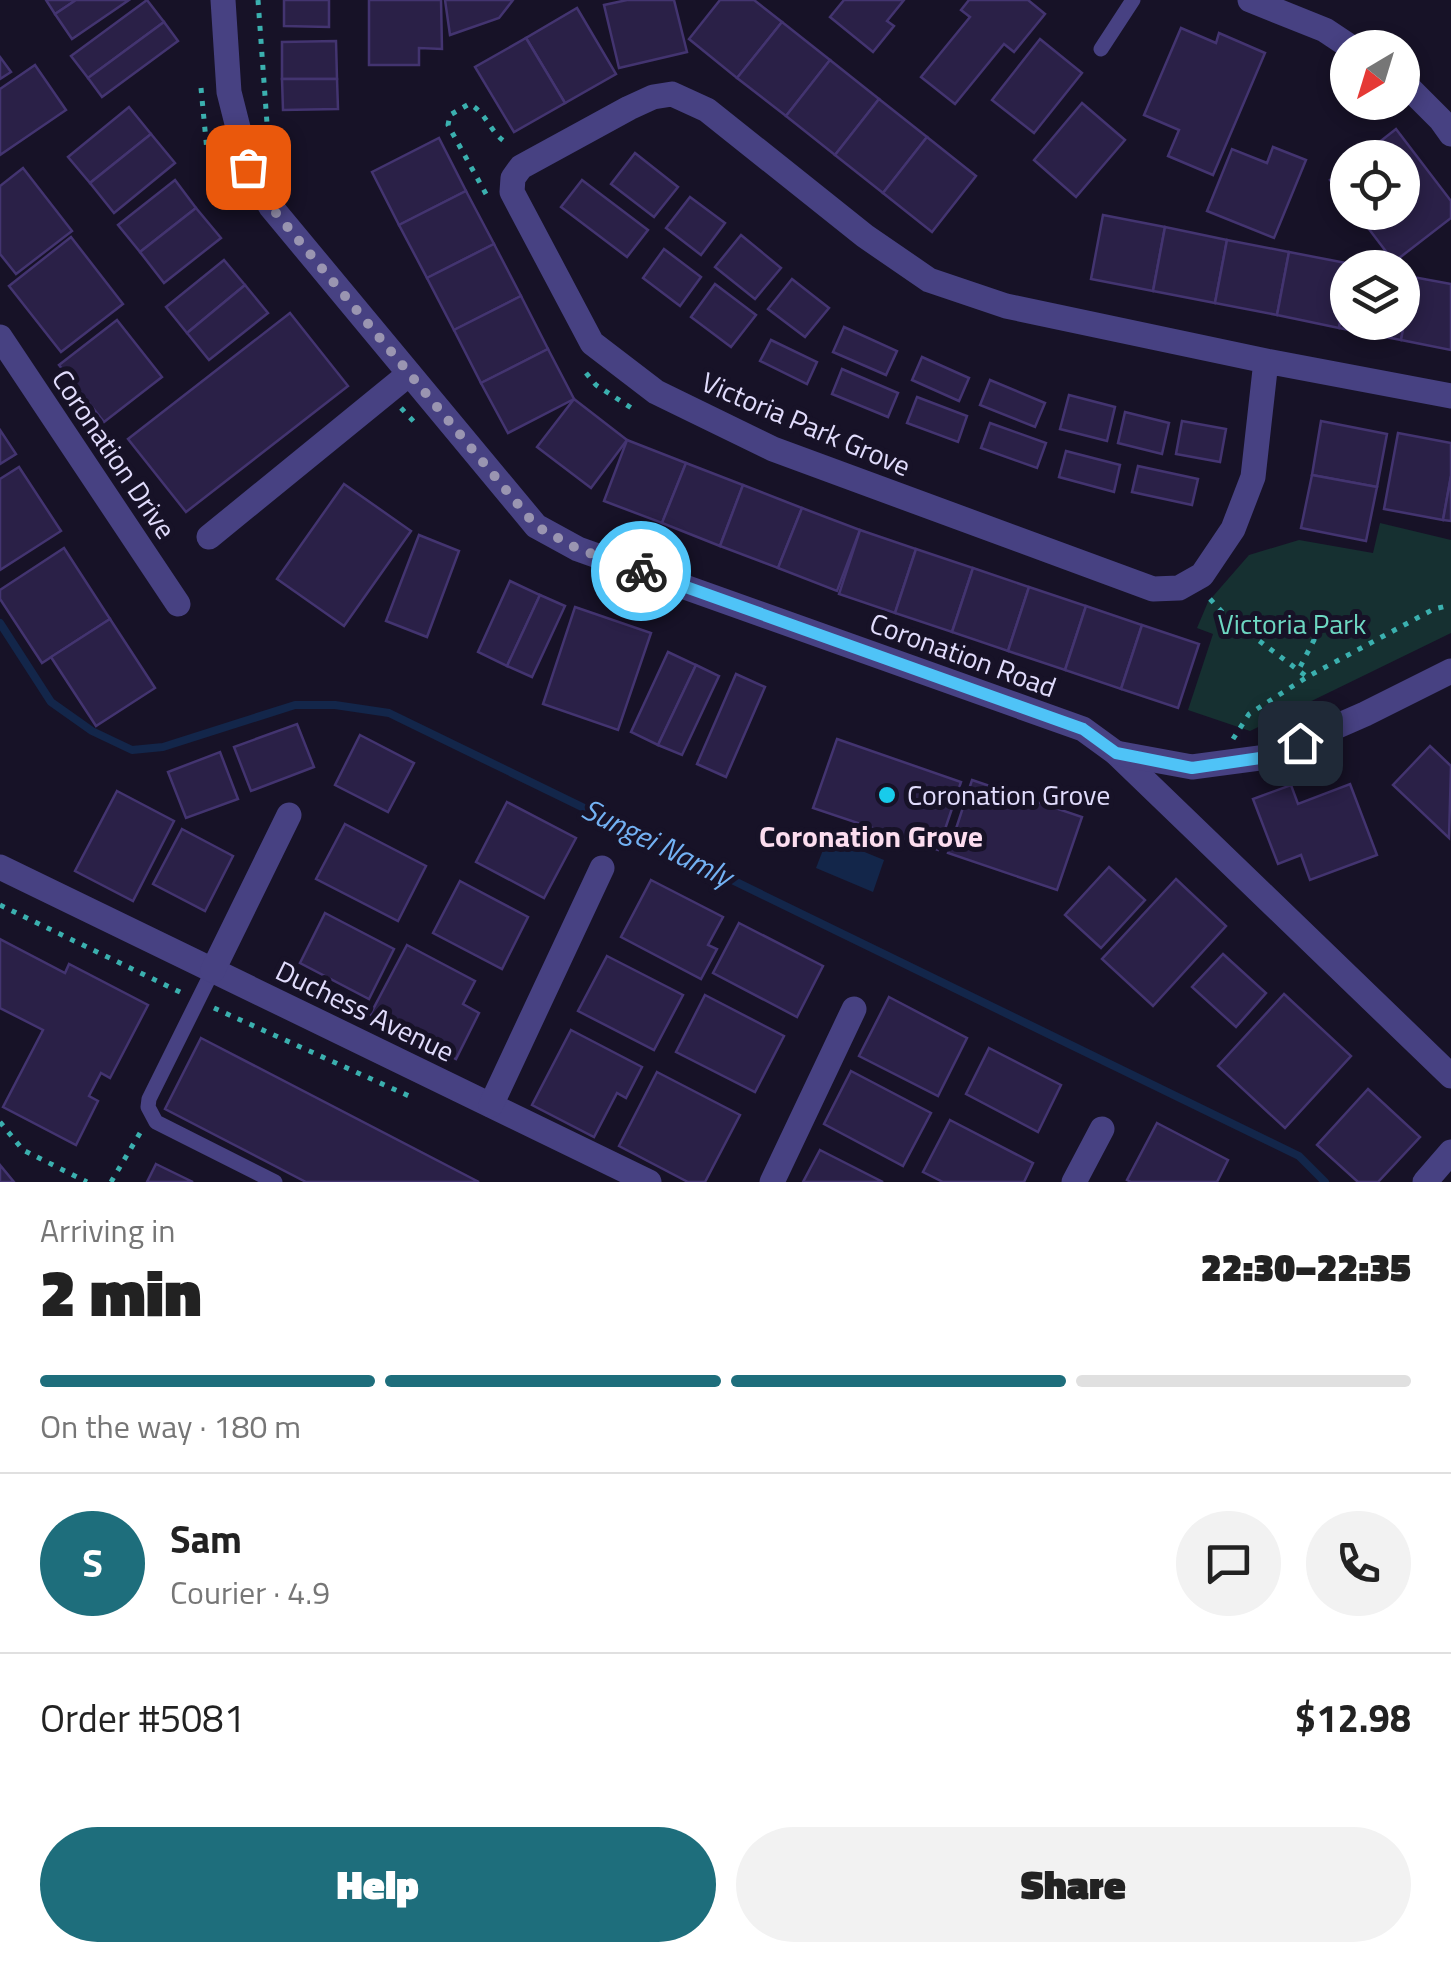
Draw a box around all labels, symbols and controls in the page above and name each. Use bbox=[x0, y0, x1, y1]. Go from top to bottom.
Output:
north arrow bbox=[1330, 30, 1420, 120]
map controls bbox=[1330, 30, 1420, 340]
pin bbox=[206, 125, 291, 210]
icon: bag bbox=[221, 140, 276, 195]
button: locate bbox=[1330, 140, 1420, 230]
button: layers bbox=[1330, 250, 1420, 340]
street label: Coronation Drive bbox=[42, 360, 187, 547]
street label: Victoria Park Grove bbox=[695, 360, 917, 487]
courier bbox=[591, 521, 691, 621]
icon: bike bbox=[614, 544, 669, 599]
street label: Coronation Road bbox=[864, 601, 1062, 708]
park label: Victoria Park bbox=[1218, 602, 1366, 645]
pin bbox=[1258, 701, 1343, 786]
icon: home bbox=[1273, 716, 1328, 771]
place label: Coronation Grove bbox=[907, 773, 1110, 816]
marker: Coronation Grove bbox=[876, 784, 898, 806]
water label: Sungei Namly bbox=[574, 786, 744, 900]
district label: Coronation Grove bbox=[759, 813, 983, 859]
street label: Duchess Avenue bbox=[269, 949, 462, 1072]
text: Arriving in bbox=[40, 1206, 176, 1254]
text: 22:30–22:35 bbox=[1201, 1238, 1411, 1296]
text: 2 min bbox=[40, 1242, 201, 1341]
text: On the way · 180 m bbox=[40, 1402, 301, 1450]
text: Sam bbox=[170, 1510, 242, 1568]
button: chat bbox=[1176, 1511, 1281, 1616]
button: phone bbox=[1306, 1511, 1411, 1616]
text: S bbox=[82, 1534, 103, 1592]
text: Courier · 4.9 bbox=[170, 1568, 330, 1616]
text: Order #5081 bbox=[40, 1689, 245, 1747]
text: $12.98 bbox=[1295, 1689, 1411, 1747]
button: Help bbox=[40, 1827, 716, 1942]
button: Share bbox=[736, 1827, 1411, 1942]

